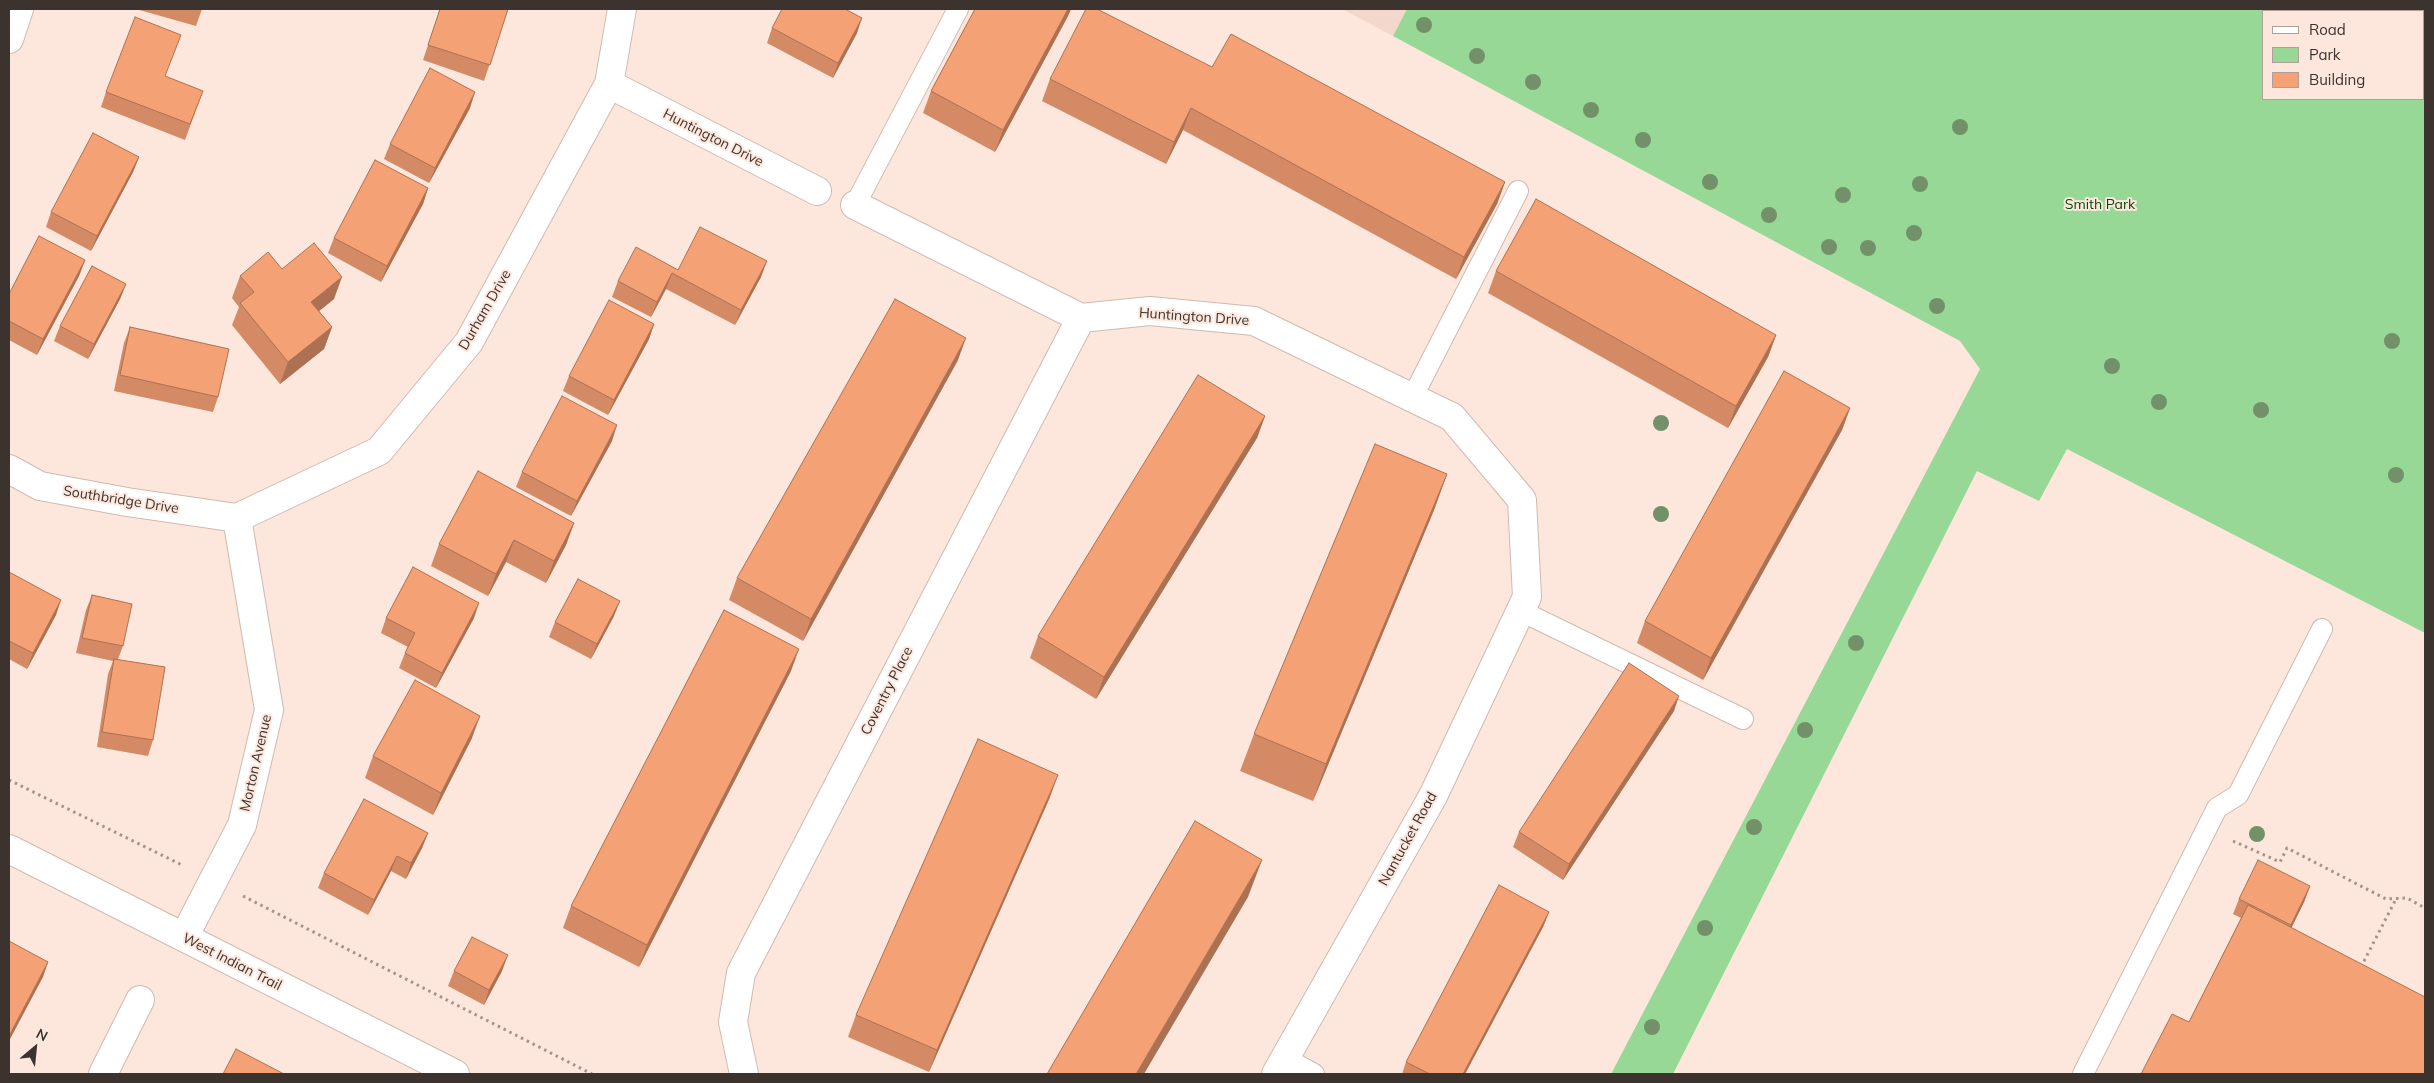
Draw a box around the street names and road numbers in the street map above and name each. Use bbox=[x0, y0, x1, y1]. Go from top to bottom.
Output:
street label: Huntington Drive bbox=[660, 105, 766, 171]
street label: Durham Drive bbox=[455, 267, 515, 353]
street label: Huntington Drive bbox=[1138, 305, 1250, 329]
street label: Southbridge Drive bbox=[62, 483, 180, 517]
street label: Coventry Place bbox=[858, 644, 916, 738]
street label: Morton Avenue bbox=[237, 713, 275, 813]
street label: Nantucket Road bbox=[1375, 789, 1441, 889]
street label: West Indian Trail bbox=[180, 930, 284, 994]

